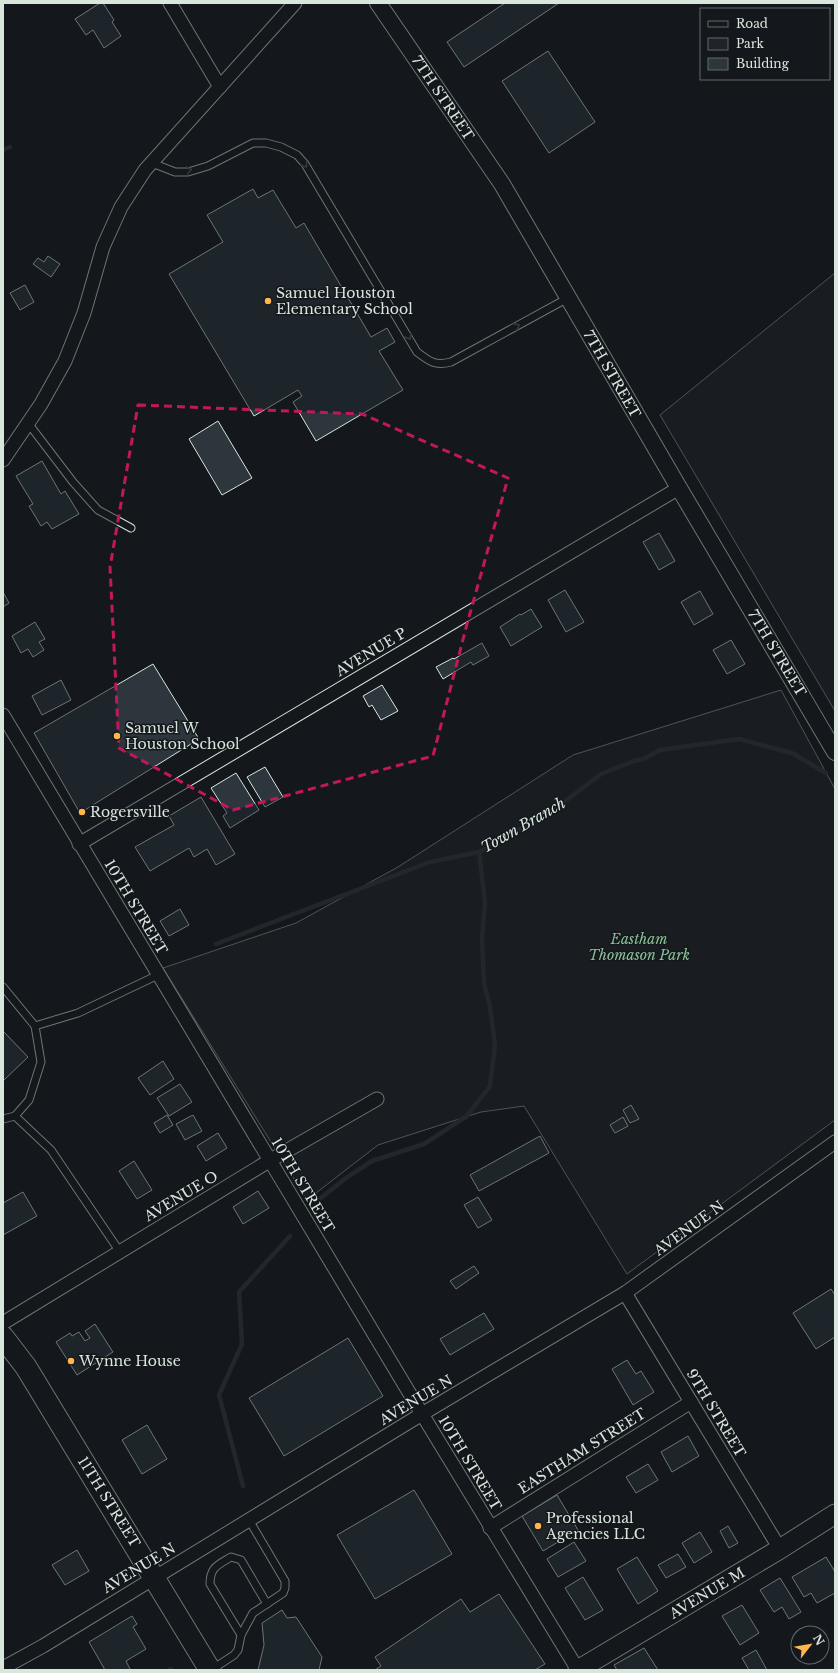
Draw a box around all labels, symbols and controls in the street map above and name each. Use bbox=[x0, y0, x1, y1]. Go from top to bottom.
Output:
legend bbox=[700, 8, 830, 80]
text: Road bbox=[736, 16, 768, 31]
text: Park bbox=[736, 36, 764, 51]
street label: 7TH STREET bbox=[408, 52, 478, 144]
text: Building bbox=[736, 56, 790, 71]
one-way arrow bbox=[301, 161, 308, 168]
one-way arrow bbox=[186, 167, 192, 175]
place label: Samuel Houston Elementary School bbox=[276, 284, 413, 318]
marker: Samuel Houston Elementary School bbox=[263, 296, 273, 306]
one-way arrow bbox=[513, 323, 520, 331]
street label: 7TH STREET bbox=[580, 327, 644, 421]
one-way arrow bbox=[404, 333, 411, 340]
street label: 7TH STREET bbox=[744, 606, 810, 700]
street label: AVENUE P bbox=[331, 624, 410, 681]
place label: Samuel W Houston School bbox=[125, 719, 240, 753]
marker: Samuel W Houston School bbox=[112, 731, 122, 741]
water label: Town Branch bbox=[477, 793, 569, 857]
place label: Rogersville bbox=[90, 803, 170, 821]
marker: Rogersville bbox=[77, 807, 87, 817]
street label: 10TH STREET bbox=[101, 856, 171, 958]
park label: Eastham Thomason Park bbox=[588, 930, 690, 964]
street label: 10TH STREET bbox=[268, 1134, 338, 1236]
street label: AVENUE O bbox=[140, 1167, 221, 1226]
street label: AVENUE N bbox=[650, 1196, 728, 1260]
place label: Wynne House bbox=[78, 1352, 181, 1370]
marker: Wynne House bbox=[66, 1356, 76, 1366]
street label: 9TH STREET bbox=[683, 1366, 749, 1460]
street label: AVENUE N bbox=[375, 1371, 456, 1429]
street label: EASTHAM STREET bbox=[515, 1404, 649, 1498]
street label: 10TH STREET bbox=[435, 1412, 505, 1514]
street label: 11TH STREET bbox=[74, 1453, 144, 1551]
place label: Professional Agencies LLC bbox=[545, 1509, 645, 1543]
marker: Professional Agencies LLC bbox=[533, 1521, 543, 1531]
street label: AVENUE N bbox=[98, 1539, 179, 1597]
street label: AVENUE M bbox=[665, 1563, 748, 1623]
north arrow bbox=[790, 1625, 830, 1665]
text: N bbox=[810, 1632, 828, 1648]

